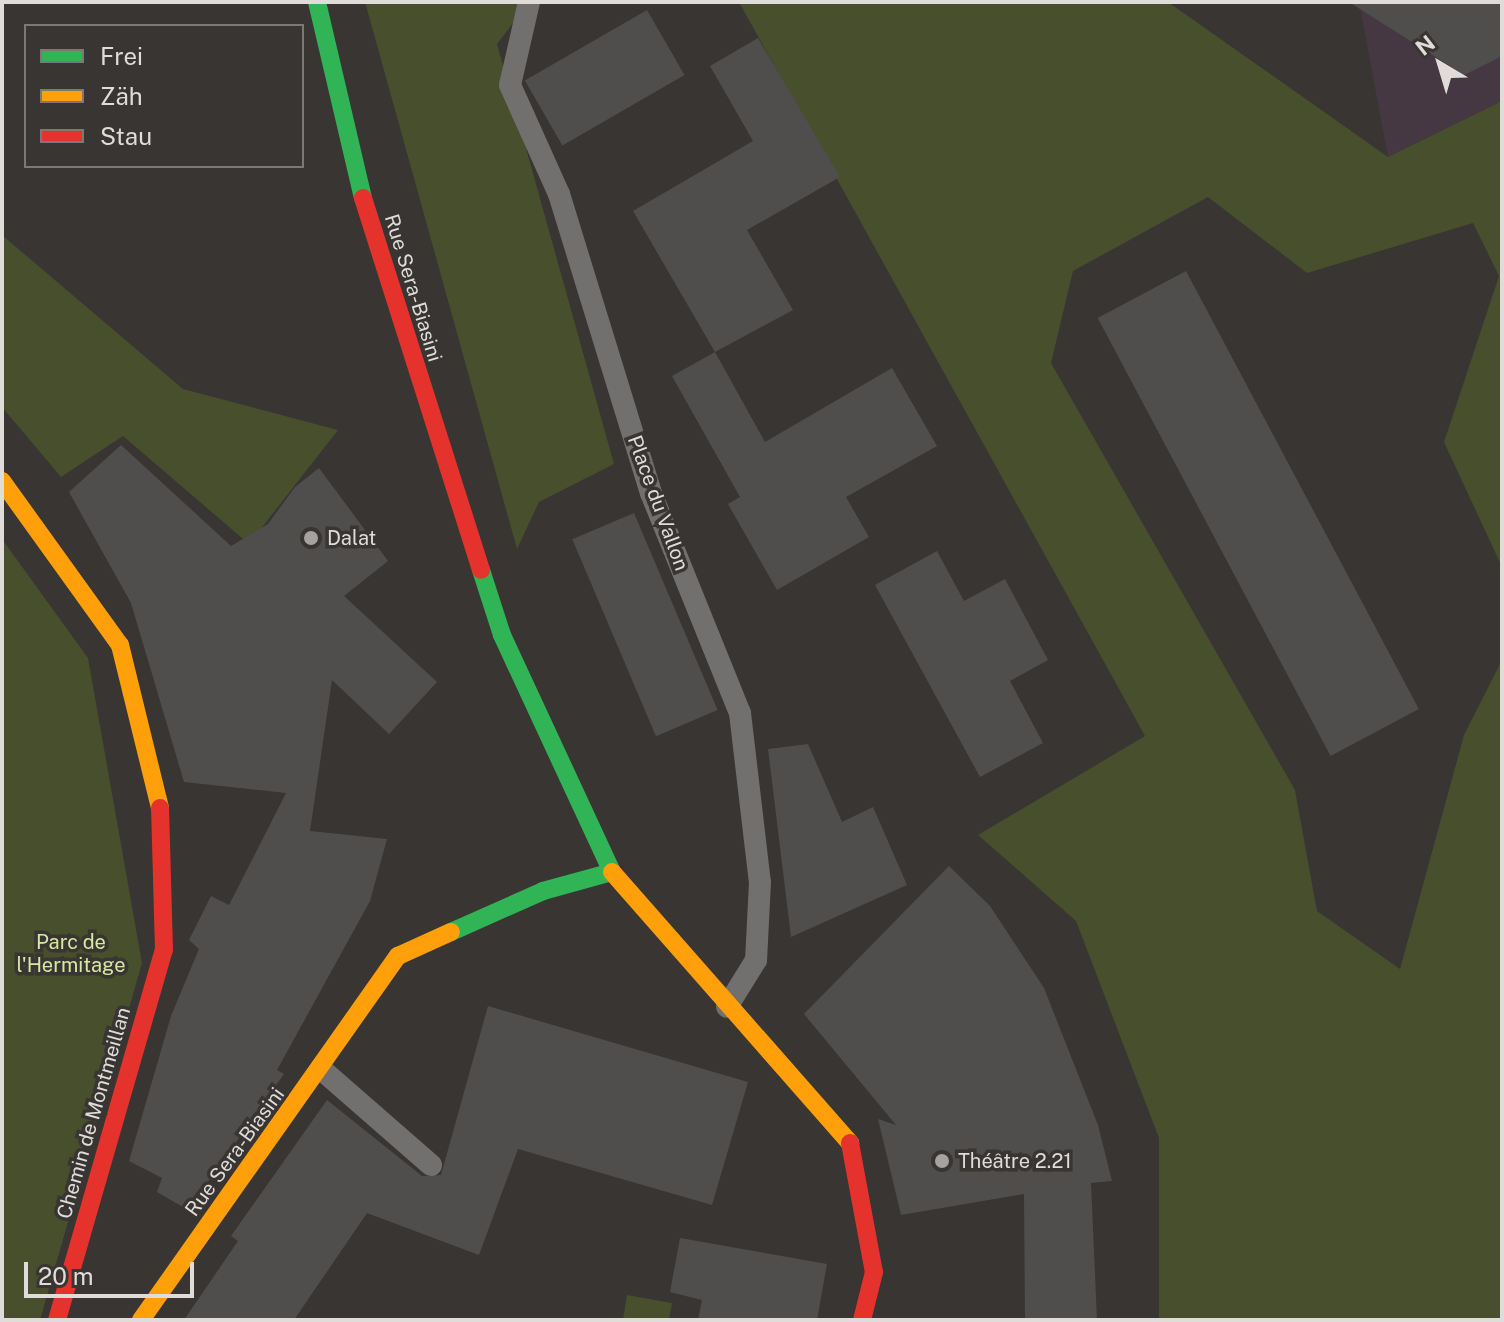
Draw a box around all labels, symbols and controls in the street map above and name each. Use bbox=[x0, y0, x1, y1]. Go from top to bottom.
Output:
legend bbox=[24, 24, 304, 168]
north arrow bbox=[1400, 24, 1480, 104]
text: N bbox=[1410, 30, 1440, 61]
text: Frei bbox=[100, 42, 143, 70]
text: Zäh bbox=[100, 82, 143, 110]
text: Stau bbox=[100, 122, 152, 150]
street label: Rue Sera-Biasini bbox=[379, 211, 447, 365]
street label: Place du Vallon bbox=[622, 432, 694, 574]
place label: Dalat bbox=[327, 526, 376, 550]
marker: Dalat bbox=[302, 529, 320, 547]
park label: Parc de l'Hermitage bbox=[17, 931, 125, 978]
street label: Chemin de Montmeillan bbox=[52, 1004, 136, 1222]
street label: Rue Sera-Biasini bbox=[180, 1083, 290, 1221]
place label: Théâtre 2.21 bbox=[958, 1149, 1072, 1173]
marker: Théâtre 2.21 bbox=[933, 1152, 951, 1170]
scale bar bbox=[28, 1246, 198, 1296]
text: 20 m bbox=[38, 1262, 94, 1290]

